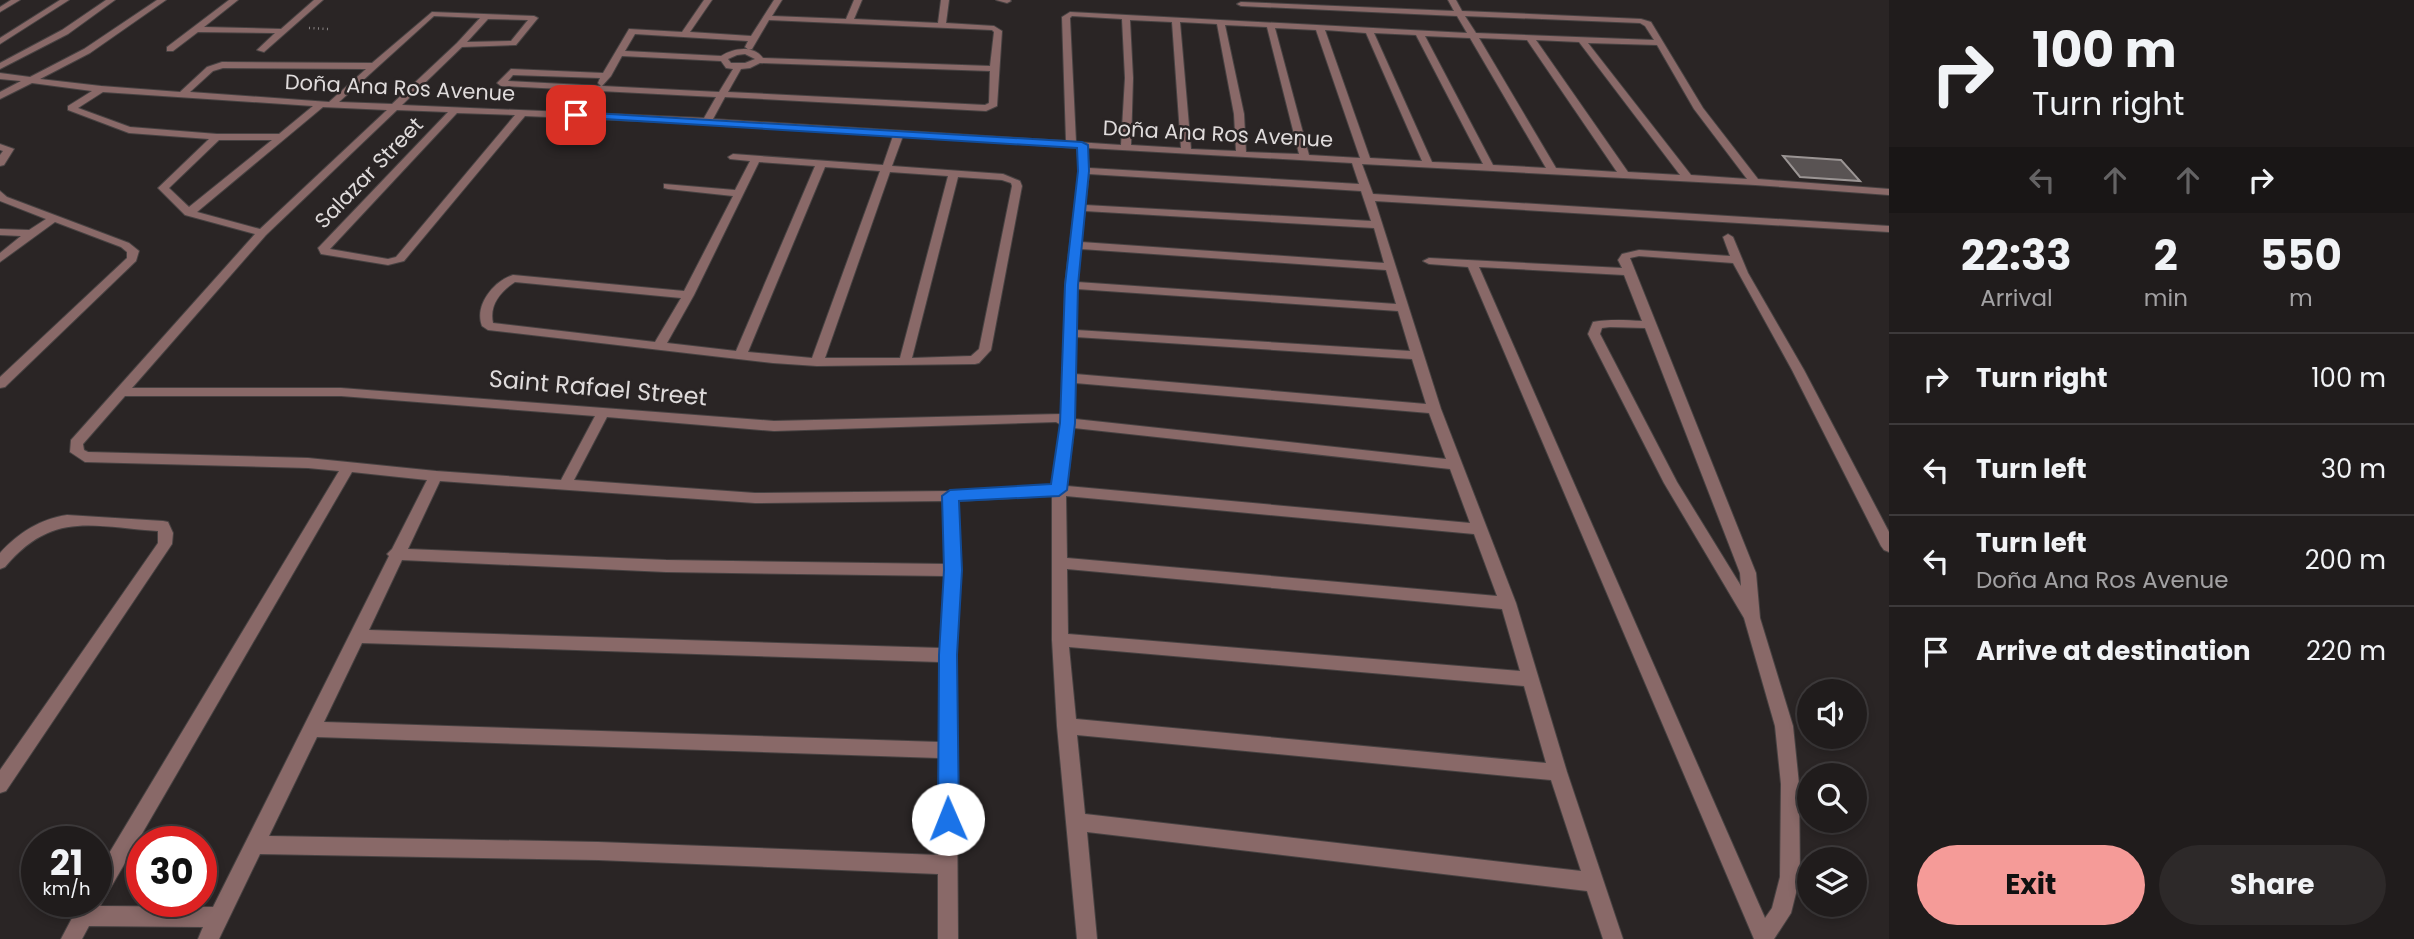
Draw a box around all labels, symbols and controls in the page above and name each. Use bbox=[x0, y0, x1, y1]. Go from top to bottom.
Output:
text: 100 m bbox=[2032, 16, 2177, 84]
icon: right bbox=[1917, 28, 2008, 119]
street label: Doña Ana Ros Avenue bbox=[284, 67, 516, 108]
text: Turn right bbox=[2032, 81, 2184, 126]
pin bbox=[546, 85, 606, 145]
icon: arrive bbox=[557, 96, 595, 134]
street label: Salazar Street bbox=[308, 111, 429, 235]
street label: Doña Ana Ros Avenue bbox=[1102, 113, 1334, 154]
icon: left bbox=[2023, 161, 2061, 199]
icon: ahead bbox=[2096, 161, 2134, 199]
icon: ahead bbox=[2169, 161, 2207, 199]
icon: right bbox=[2242, 161, 2280, 199]
text: 22:33 bbox=[1961, 226, 2072, 285]
text: 2 bbox=[2154, 226, 2178, 285]
text: 550 bbox=[2260, 226, 2342, 285]
text: Arrival bbox=[1980, 282, 2053, 314]
text: min bbox=[2144, 282, 2188, 314]
text: m bbox=[2289, 282, 2313, 314]
icon: right bbox=[1917, 360, 1955, 398]
text: Turn right bbox=[1976, 360, 2108, 396]
text: 100 m bbox=[2311, 360, 2386, 396]
street label: Saint Rafael Street bbox=[487, 362, 709, 413]
icon: left bbox=[1917, 451, 1955, 489]
text: Turn left bbox=[1976, 451, 2087, 487]
text: 30 m bbox=[2321, 451, 2386, 487]
text: Turn left bbox=[1976, 525, 2087, 561]
icon: left bbox=[1917, 542, 1955, 580]
text: 200 m bbox=[2305, 542, 2386, 578]
text: Doña Ana Ros Avenue bbox=[1976, 564, 2229, 596]
icon: arrive bbox=[1917, 633, 1955, 671]
text: Arrive at destination bbox=[1976, 633, 2251, 669]
text: 220 m bbox=[2306, 633, 2386, 669]
map controls bbox=[1797, 679, 1867, 917]
button: sound bbox=[1797, 679, 1867, 749]
button: search bbox=[1797, 763, 1867, 833]
position arrow bbox=[911, 782, 985, 856]
speed limit sign: 30 bbox=[126, 826, 217, 917]
text: 21 bbox=[50, 838, 83, 887]
button: Exit bbox=[1917, 845, 2145, 925]
button: Share bbox=[2159, 845, 2386, 925]
button: layers bbox=[1797, 847, 1867, 917]
text: km/h bbox=[43, 876, 90, 901]

